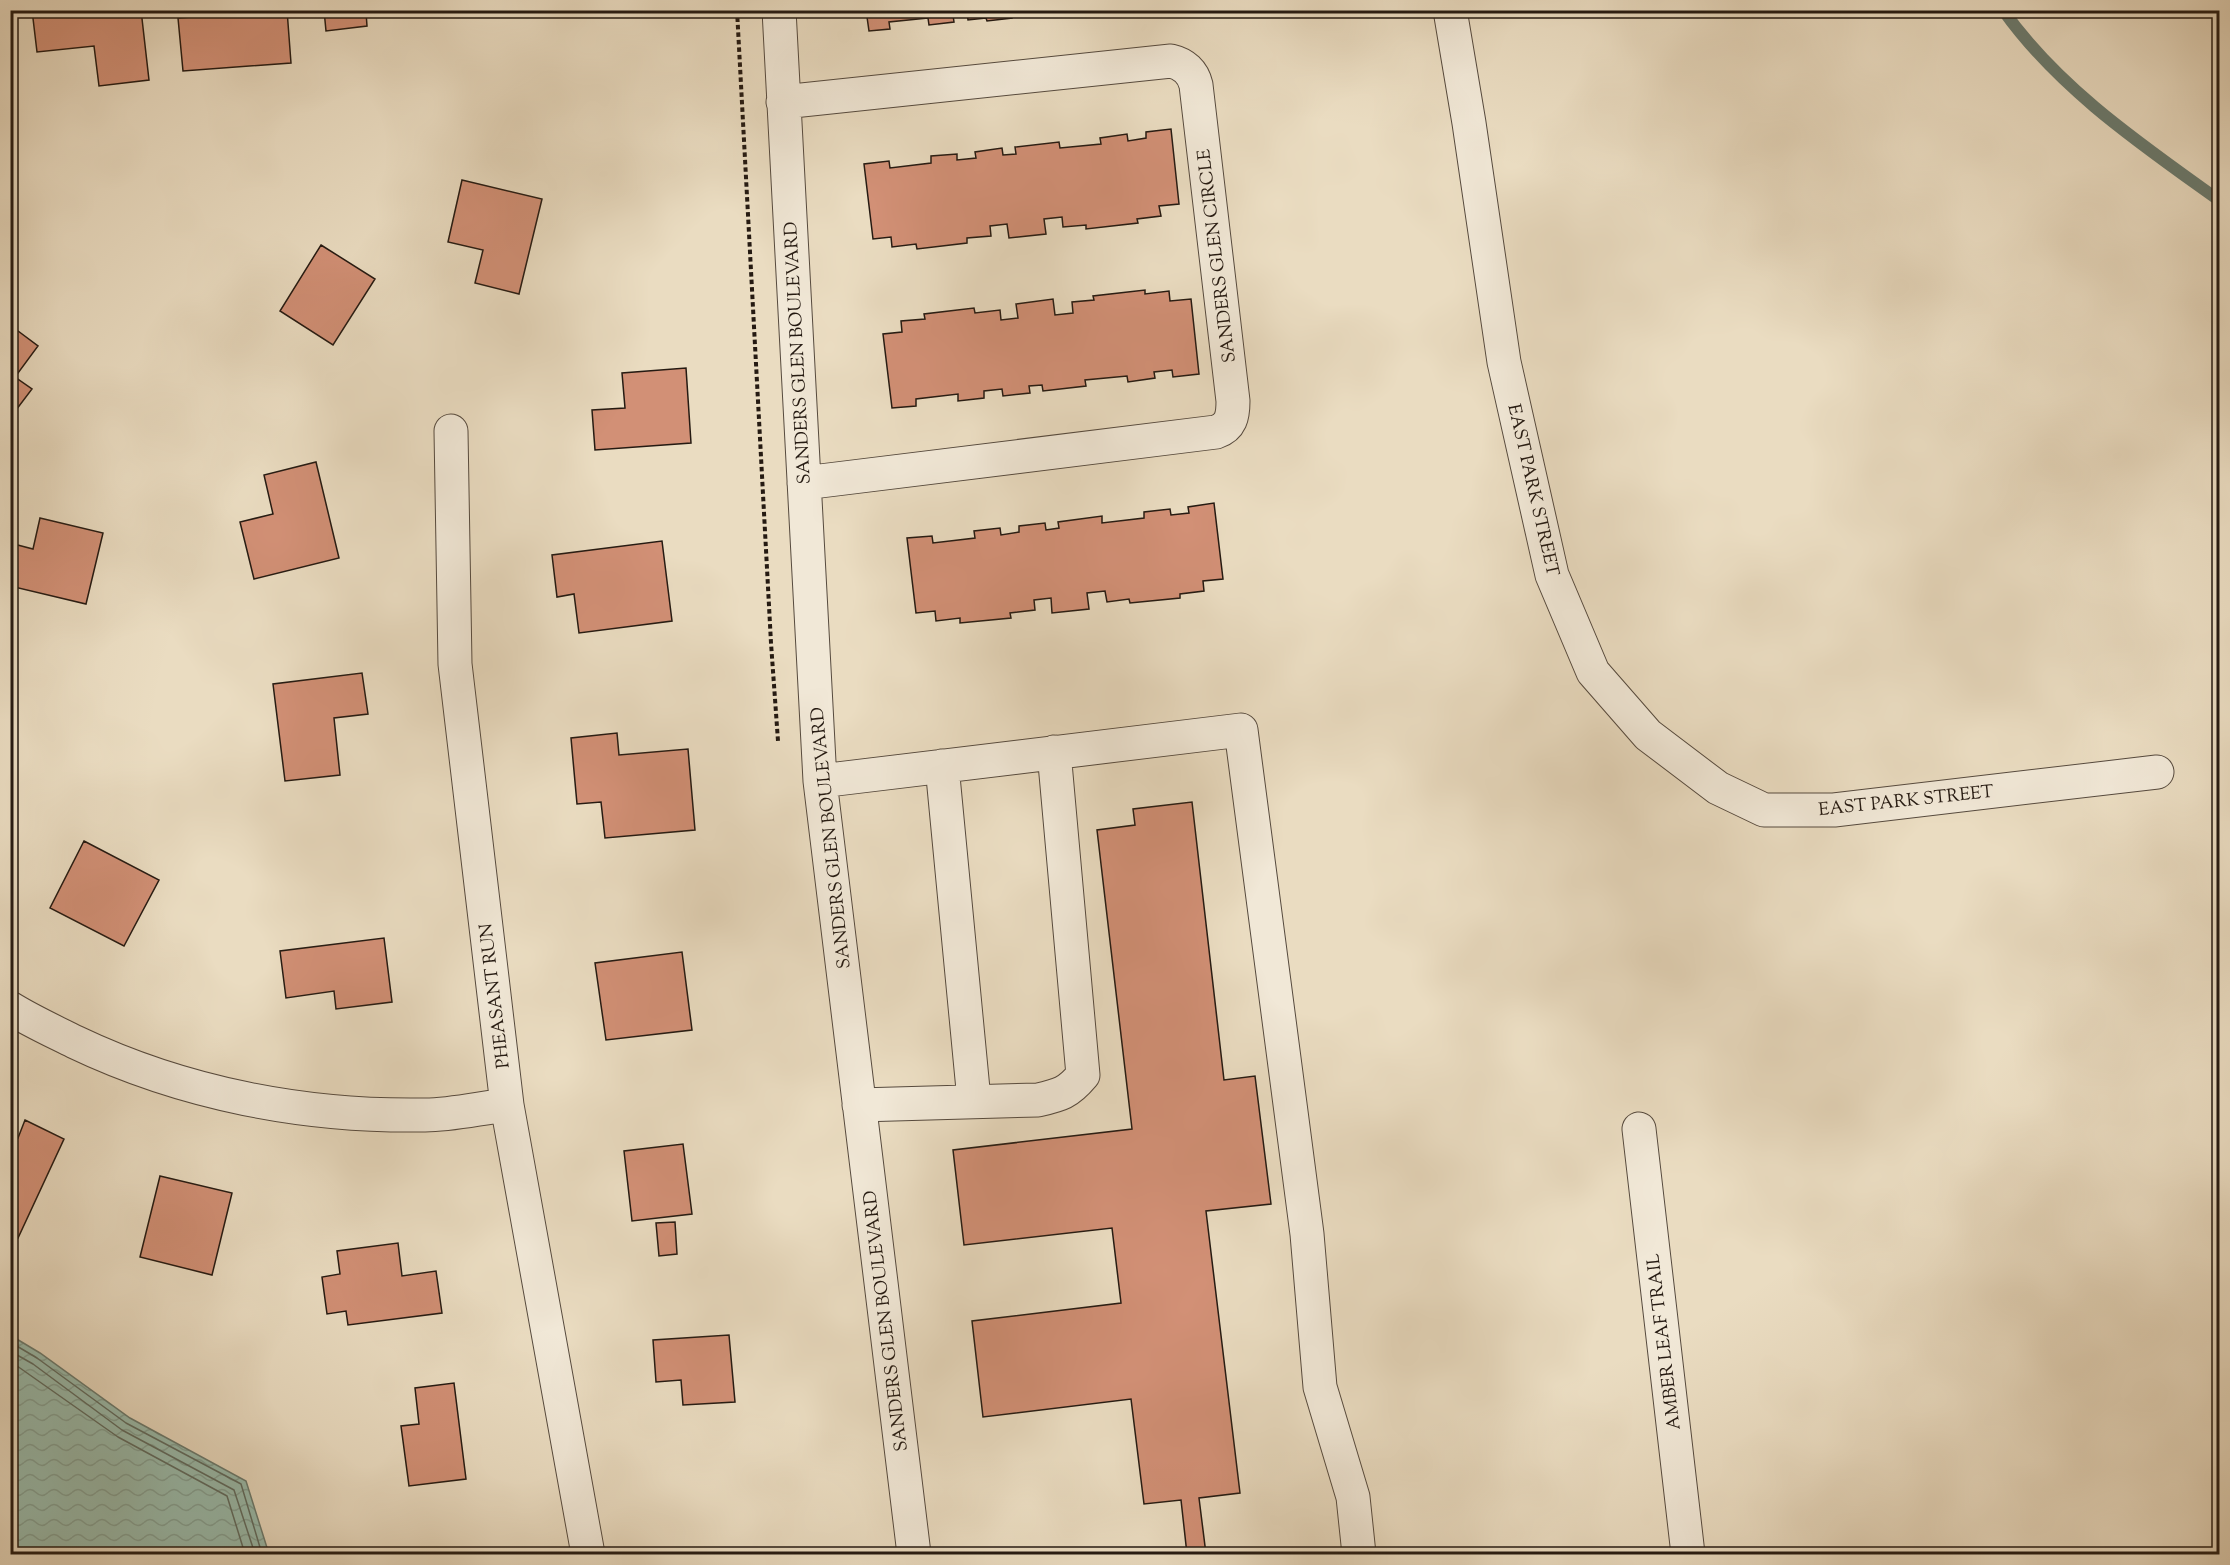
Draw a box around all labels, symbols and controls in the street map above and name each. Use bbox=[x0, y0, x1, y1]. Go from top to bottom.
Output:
street label: SANDERS GLEN CIRCLE bbox=[1192, 147, 1244, 364]
street label: SANDERS GLEN BOULEVARD bbox=[779, 221, 819, 485]
street label: EAST PARK STREET bbox=[1500, 402, 1565, 579]
street label: SANDERS GLEN BOULEVARD bbox=[805, 706, 859, 970]
street label: EAST PARK STREET bbox=[1817, 780, 1995, 824]
street label: PHEASANT RUN bbox=[474, 922, 518, 1070]
street label: SANDERS GLEN BOULEVARD bbox=[858, 1189, 916, 1453]
street label: AMBER LEAF TRAIL bbox=[1641, 1252, 1689, 1431]

